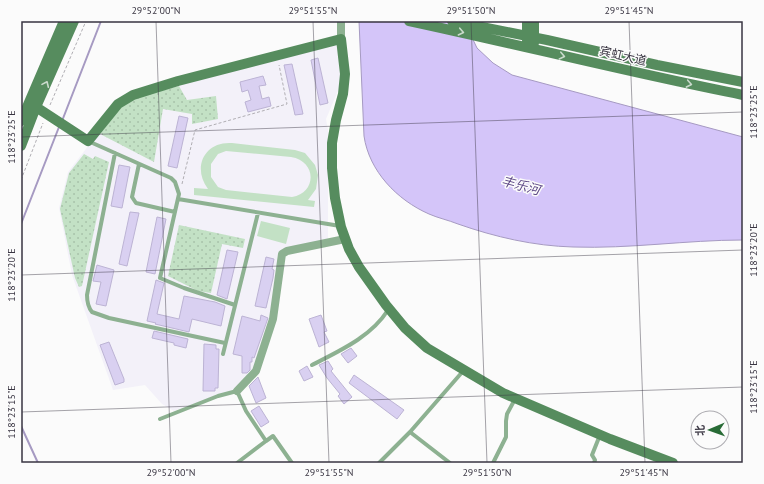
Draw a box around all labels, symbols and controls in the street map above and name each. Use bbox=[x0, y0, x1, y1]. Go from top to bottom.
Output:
text: 29°52'00"N bbox=[131, 4, 181, 17]
text: 29°51'55"N bbox=[288, 4, 338, 17]
text: 29°51'50"N bbox=[446, 4, 496, 17]
text: 29°51'45"N bbox=[604, 4, 654, 17]
one-way arrow bbox=[458, 28, 464, 36]
street label: 宾虹大道 bbox=[598, 43, 648, 68]
one-way arrow bbox=[559, 51, 565, 59]
one-way arrow bbox=[686, 79, 692, 88]
one-way arrow bbox=[41, 81, 49, 89]
text: 118°23'25"E bbox=[747, 85, 760, 139]
text: 118°23'25"E bbox=[5, 110, 18, 164]
water label: 丰乐河 bbox=[500, 172, 545, 200]
text: 118°23'20"E bbox=[747, 223, 760, 277]
text: 118°23'20"E bbox=[5, 248, 18, 302]
text: 118°23'15"E bbox=[747, 360, 760, 414]
text: 118°23'15"E bbox=[5, 385, 18, 439]
north arrow bbox=[690, 410, 730, 450]
text: 北 bbox=[693, 425, 707, 436]
text: 29°52'00"N bbox=[146, 466, 196, 479]
text: 29°51'55"N bbox=[304, 466, 354, 479]
text: 29°51'50"N bbox=[462, 466, 512, 479]
text: 29°51'45"N bbox=[619, 466, 669, 479]

